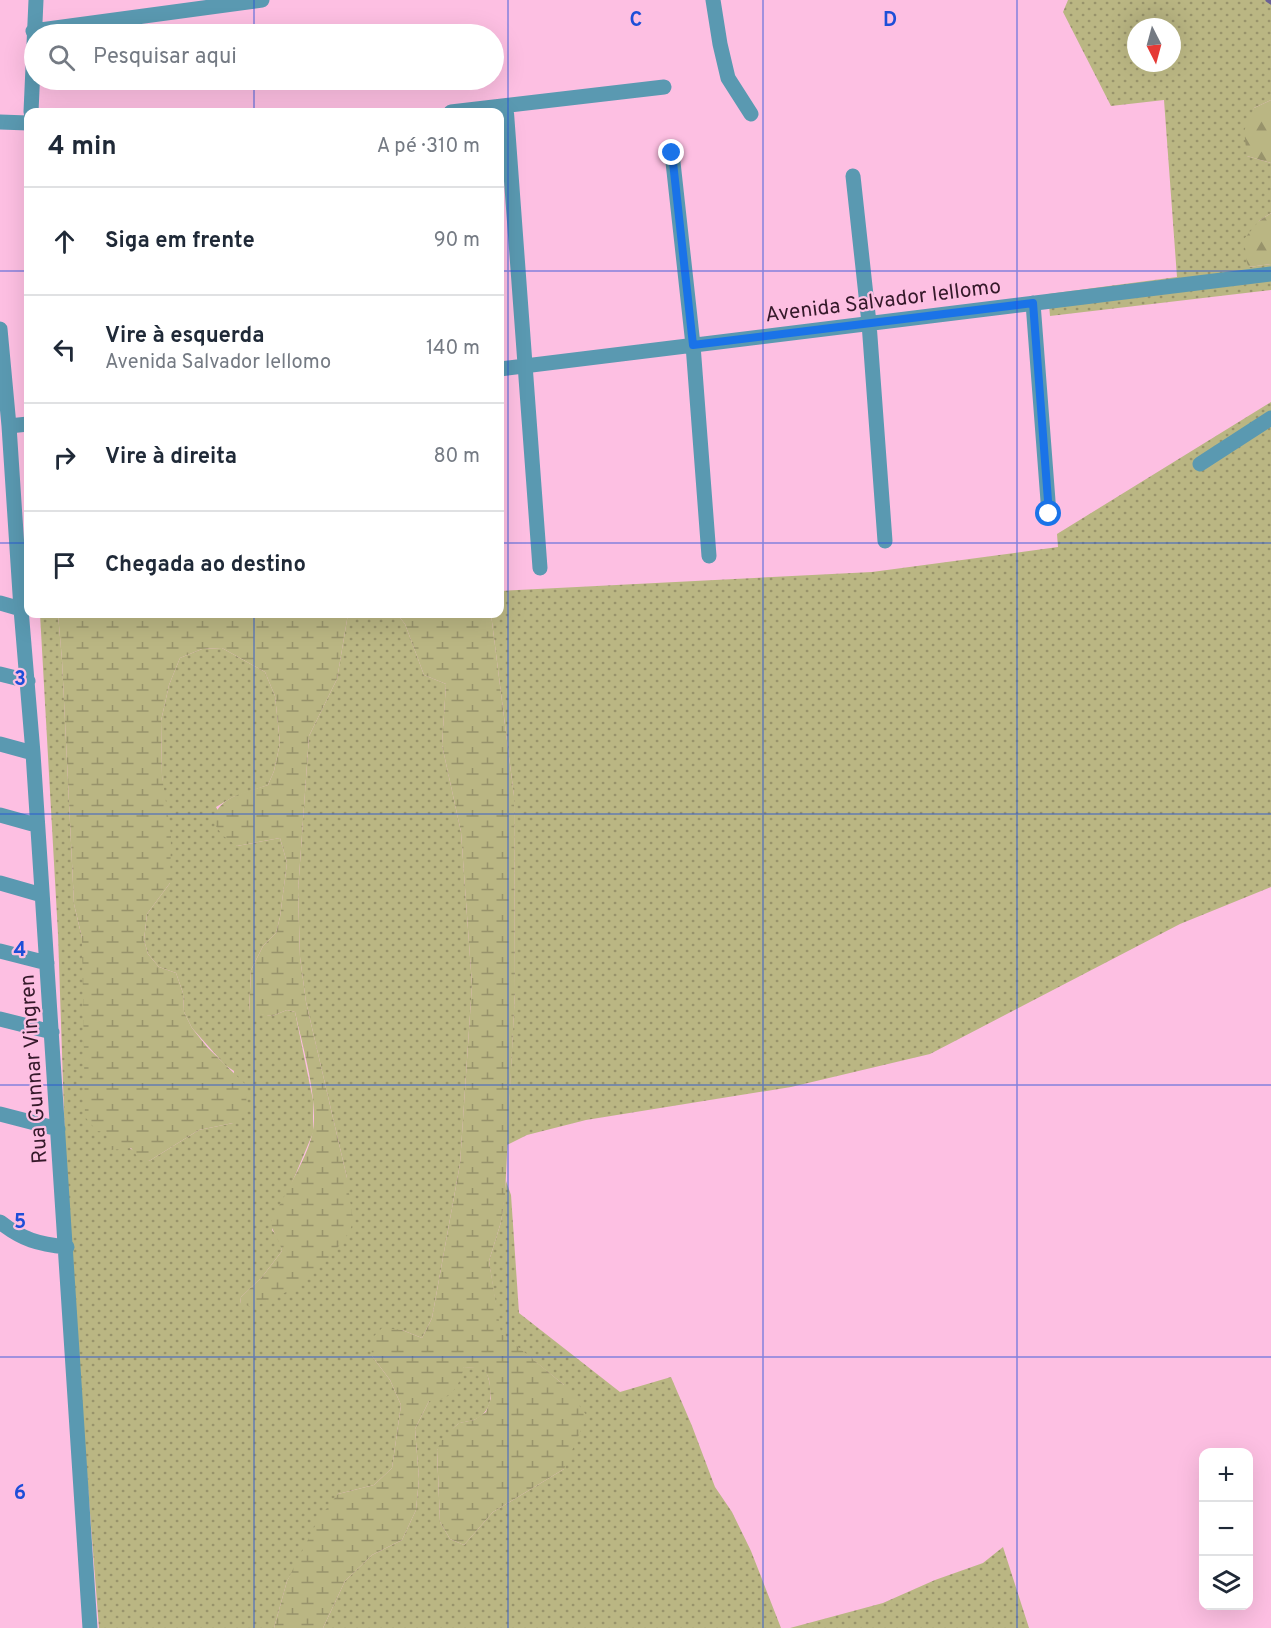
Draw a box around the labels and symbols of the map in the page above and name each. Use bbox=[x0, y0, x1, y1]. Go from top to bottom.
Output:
text: C bbox=[630, 8, 642, 34]
text: D bbox=[883, 8, 897, 34]
north arrow bbox=[1127, 18, 1181, 72]
route end bbox=[658, 139, 684, 165]
street label: Avenida Salvador Iellomo bbox=[764, 274, 1003, 329]
route start bbox=[1035, 500, 1061, 526]
text: 3 bbox=[14, 667, 26, 693]
text: 4 bbox=[14, 938, 26, 964]
street label: Rua Gunnar Vingren bbox=[14, 973, 55, 1164]
text: 5 bbox=[14, 1210, 26, 1236]
text: 6 bbox=[14, 1481, 26, 1507]

